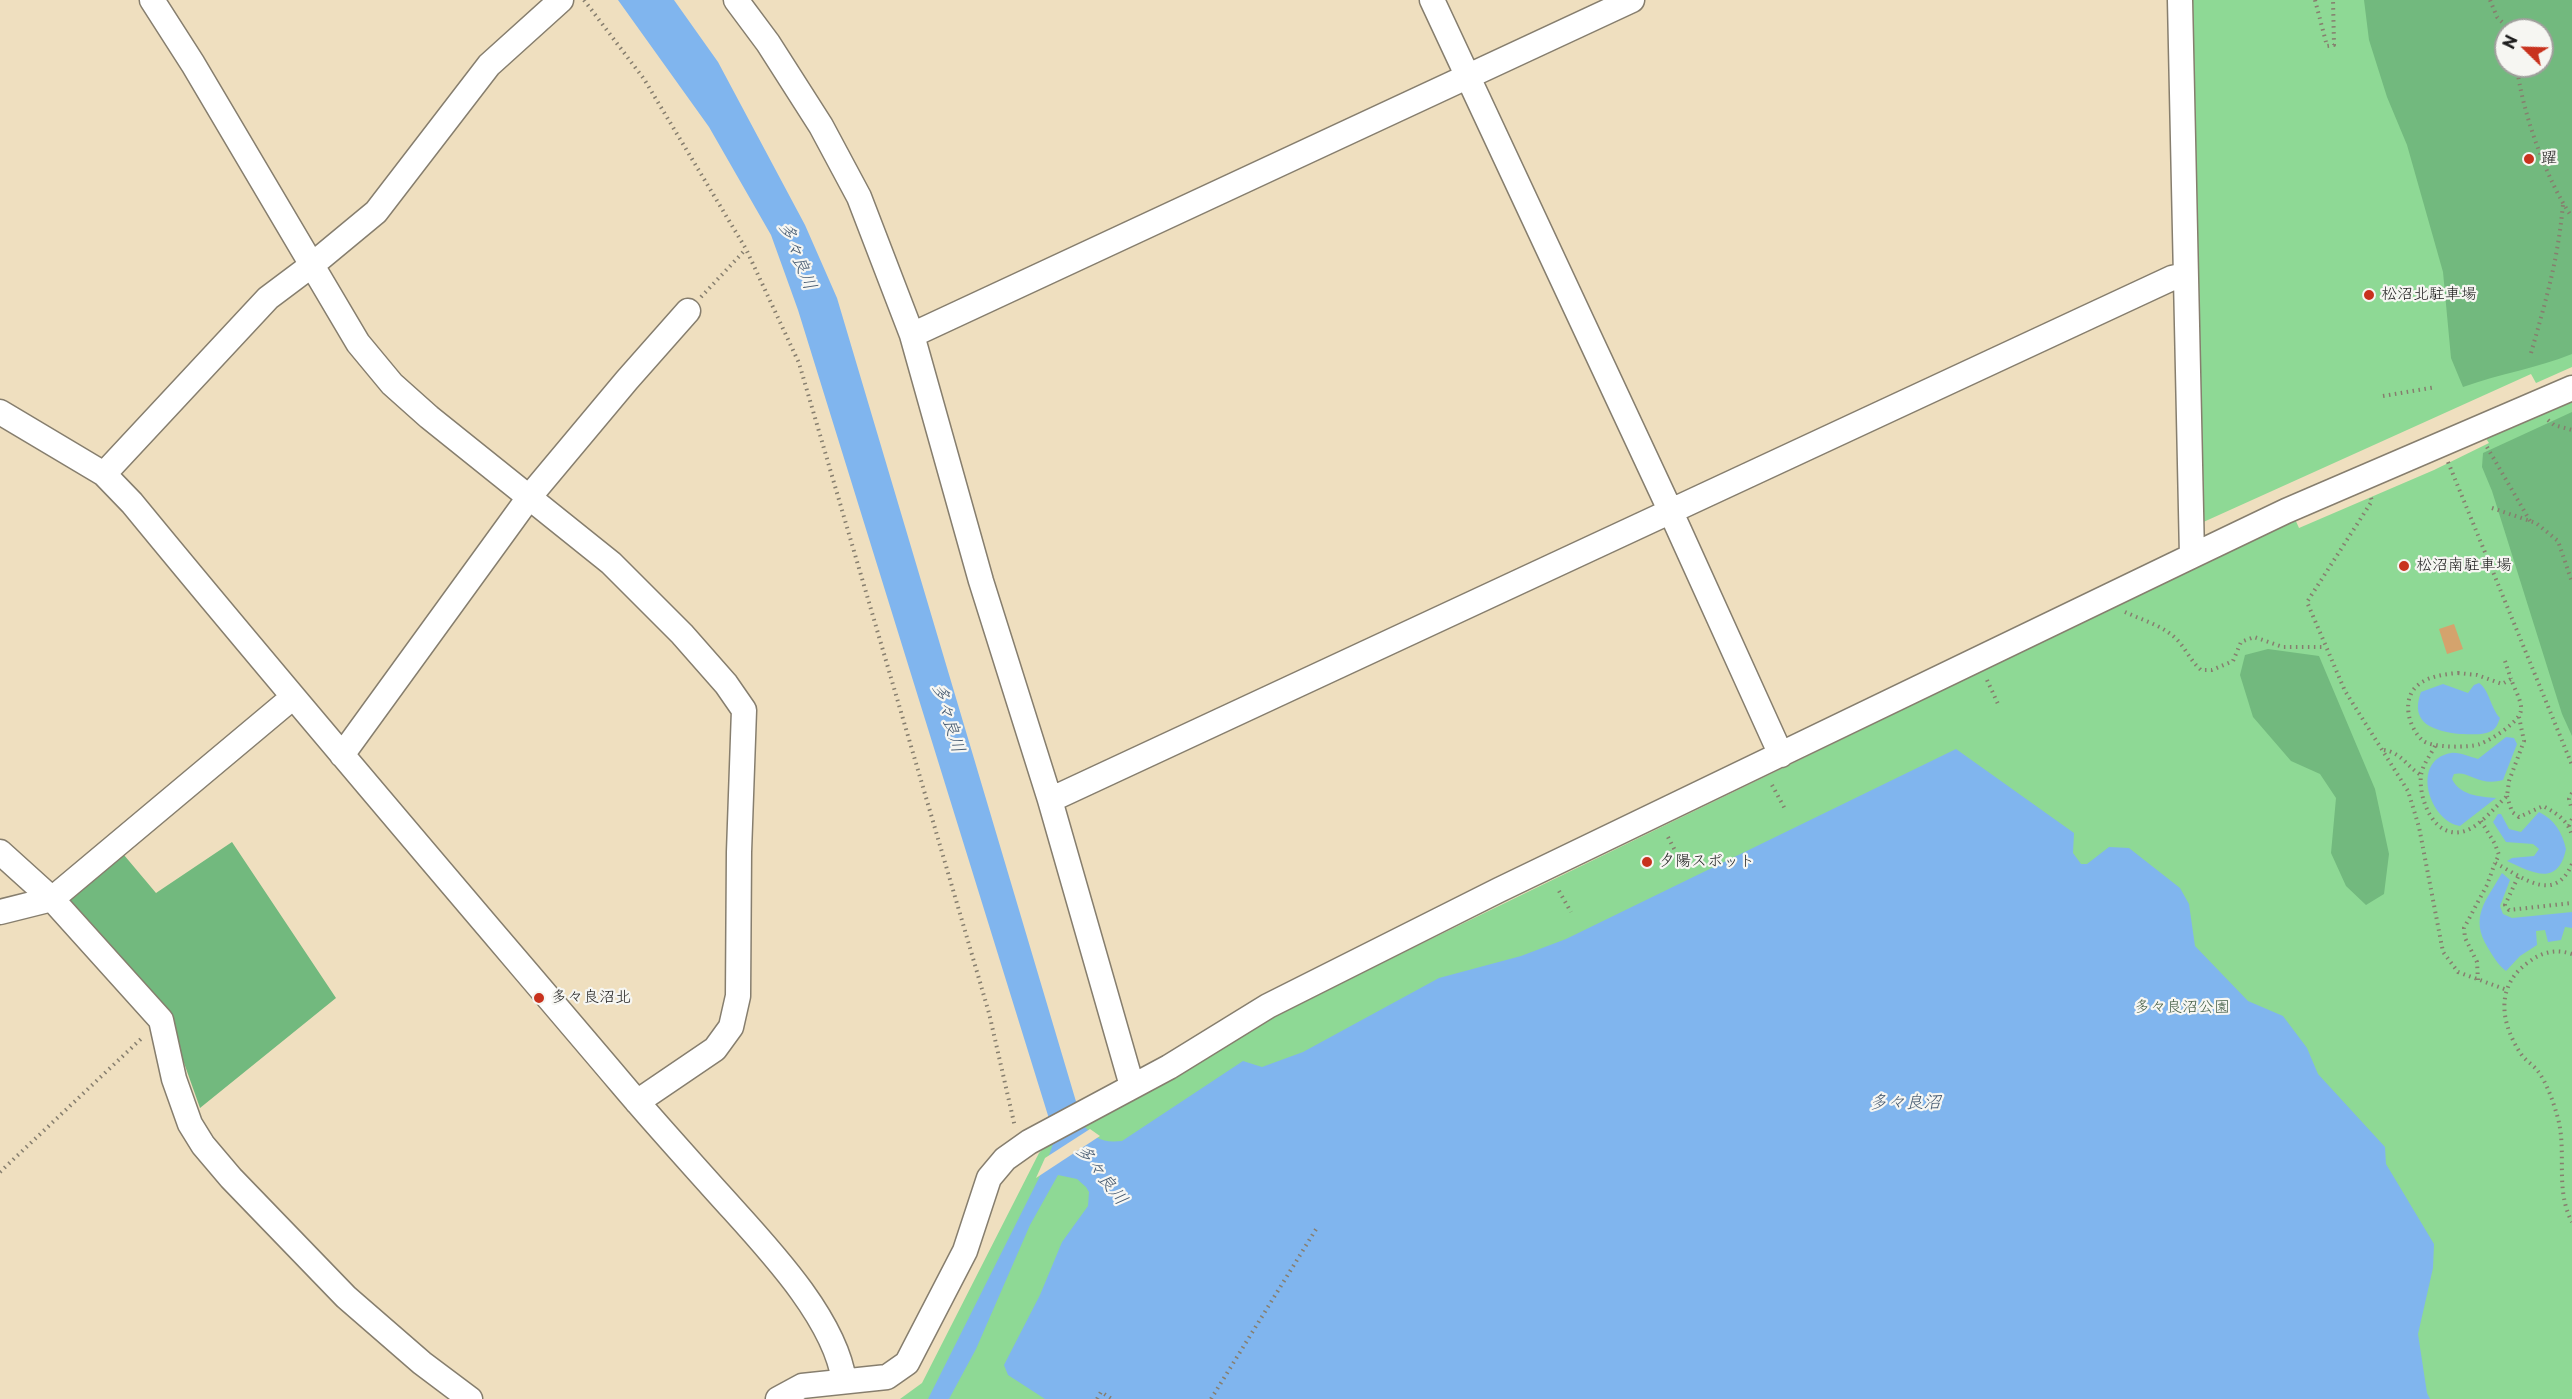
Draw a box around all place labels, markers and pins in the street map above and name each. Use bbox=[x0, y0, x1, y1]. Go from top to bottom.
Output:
place label: 躍 bbox=[2541, 149, 2557, 169]
marker: 躍 bbox=[2522, 152, 2536, 166]
place label: 松沼北駐車場 bbox=[2381, 285, 2477, 305]
marker: 松沼北駐車場 bbox=[2362, 288, 2376, 302]
place label: 松沼南駐車場 bbox=[2416, 556, 2512, 576]
marker: 松沼南駐車場 bbox=[2397, 559, 2411, 573]
place label: 夕陽スポット bbox=[1659, 852, 1755, 872]
marker: 夕陽スポット bbox=[1640, 855, 1654, 869]
place label: 多々良沼北 bbox=[551, 988, 631, 1008]
marker: 多々良沼北 bbox=[532, 991, 546, 1005]

